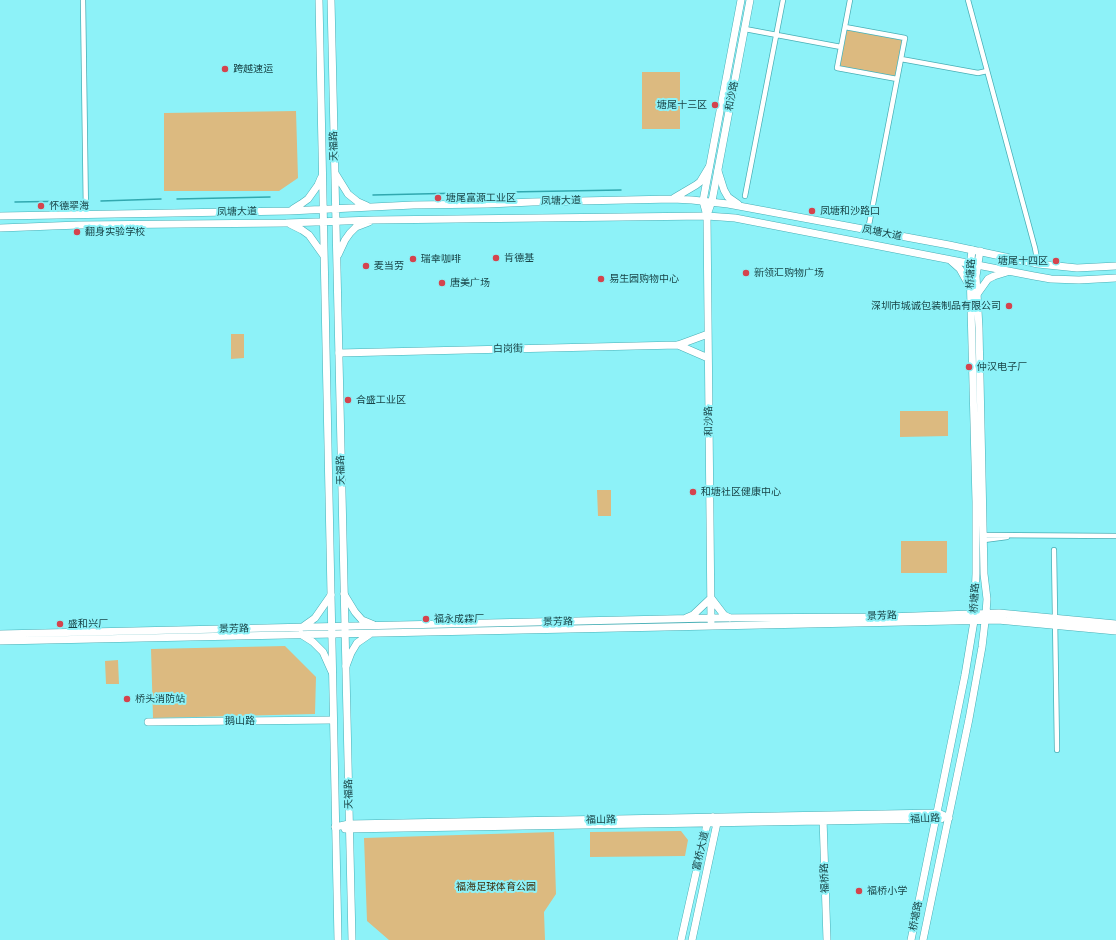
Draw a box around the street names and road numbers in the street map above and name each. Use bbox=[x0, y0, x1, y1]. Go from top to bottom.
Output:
street label: 和沙路 bbox=[723, 80, 741, 112]
street label: 天福路 bbox=[328, 131, 340, 161]
street label: 凤塘大道 bbox=[541, 195, 581, 207]
street label: 凤塘大道 bbox=[217, 206, 257, 218]
street label: 凤塘大道 bbox=[861, 223, 903, 243]
street label: 桥塘路 bbox=[964, 259, 978, 289]
street label: 白岗街 bbox=[493, 343, 523, 355]
street label: 和沙路 bbox=[703, 406, 715, 436]
street label: 天福路 bbox=[335, 455, 347, 485]
street label: 桥塘路 bbox=[968, 583, 982, 613]
street label: 景芳路 bbox=[867, 609, 897, 623]
street label: 景芳路 bbox=[543, 616, 573, 628]
street label: 景芳路 bbox=[219, 623, 249, 635]
street label: 鹅山路 bbox=[225, 715, 255, 727]
street label: 天福路 bbox=[343, 779, 355, 809]
street label: 福山路 bbox=[910, 812, 940, 826]
street label: 福山路 bbox=[586, 814, 616, 826]
street label: 富桥大道 bbox=[691, 830, 711, 872]
street label: 福桥路 bbox=[818, 863, 832, 893]
street label: 桥塘路 bbox=[907, 900, 925, 932]

